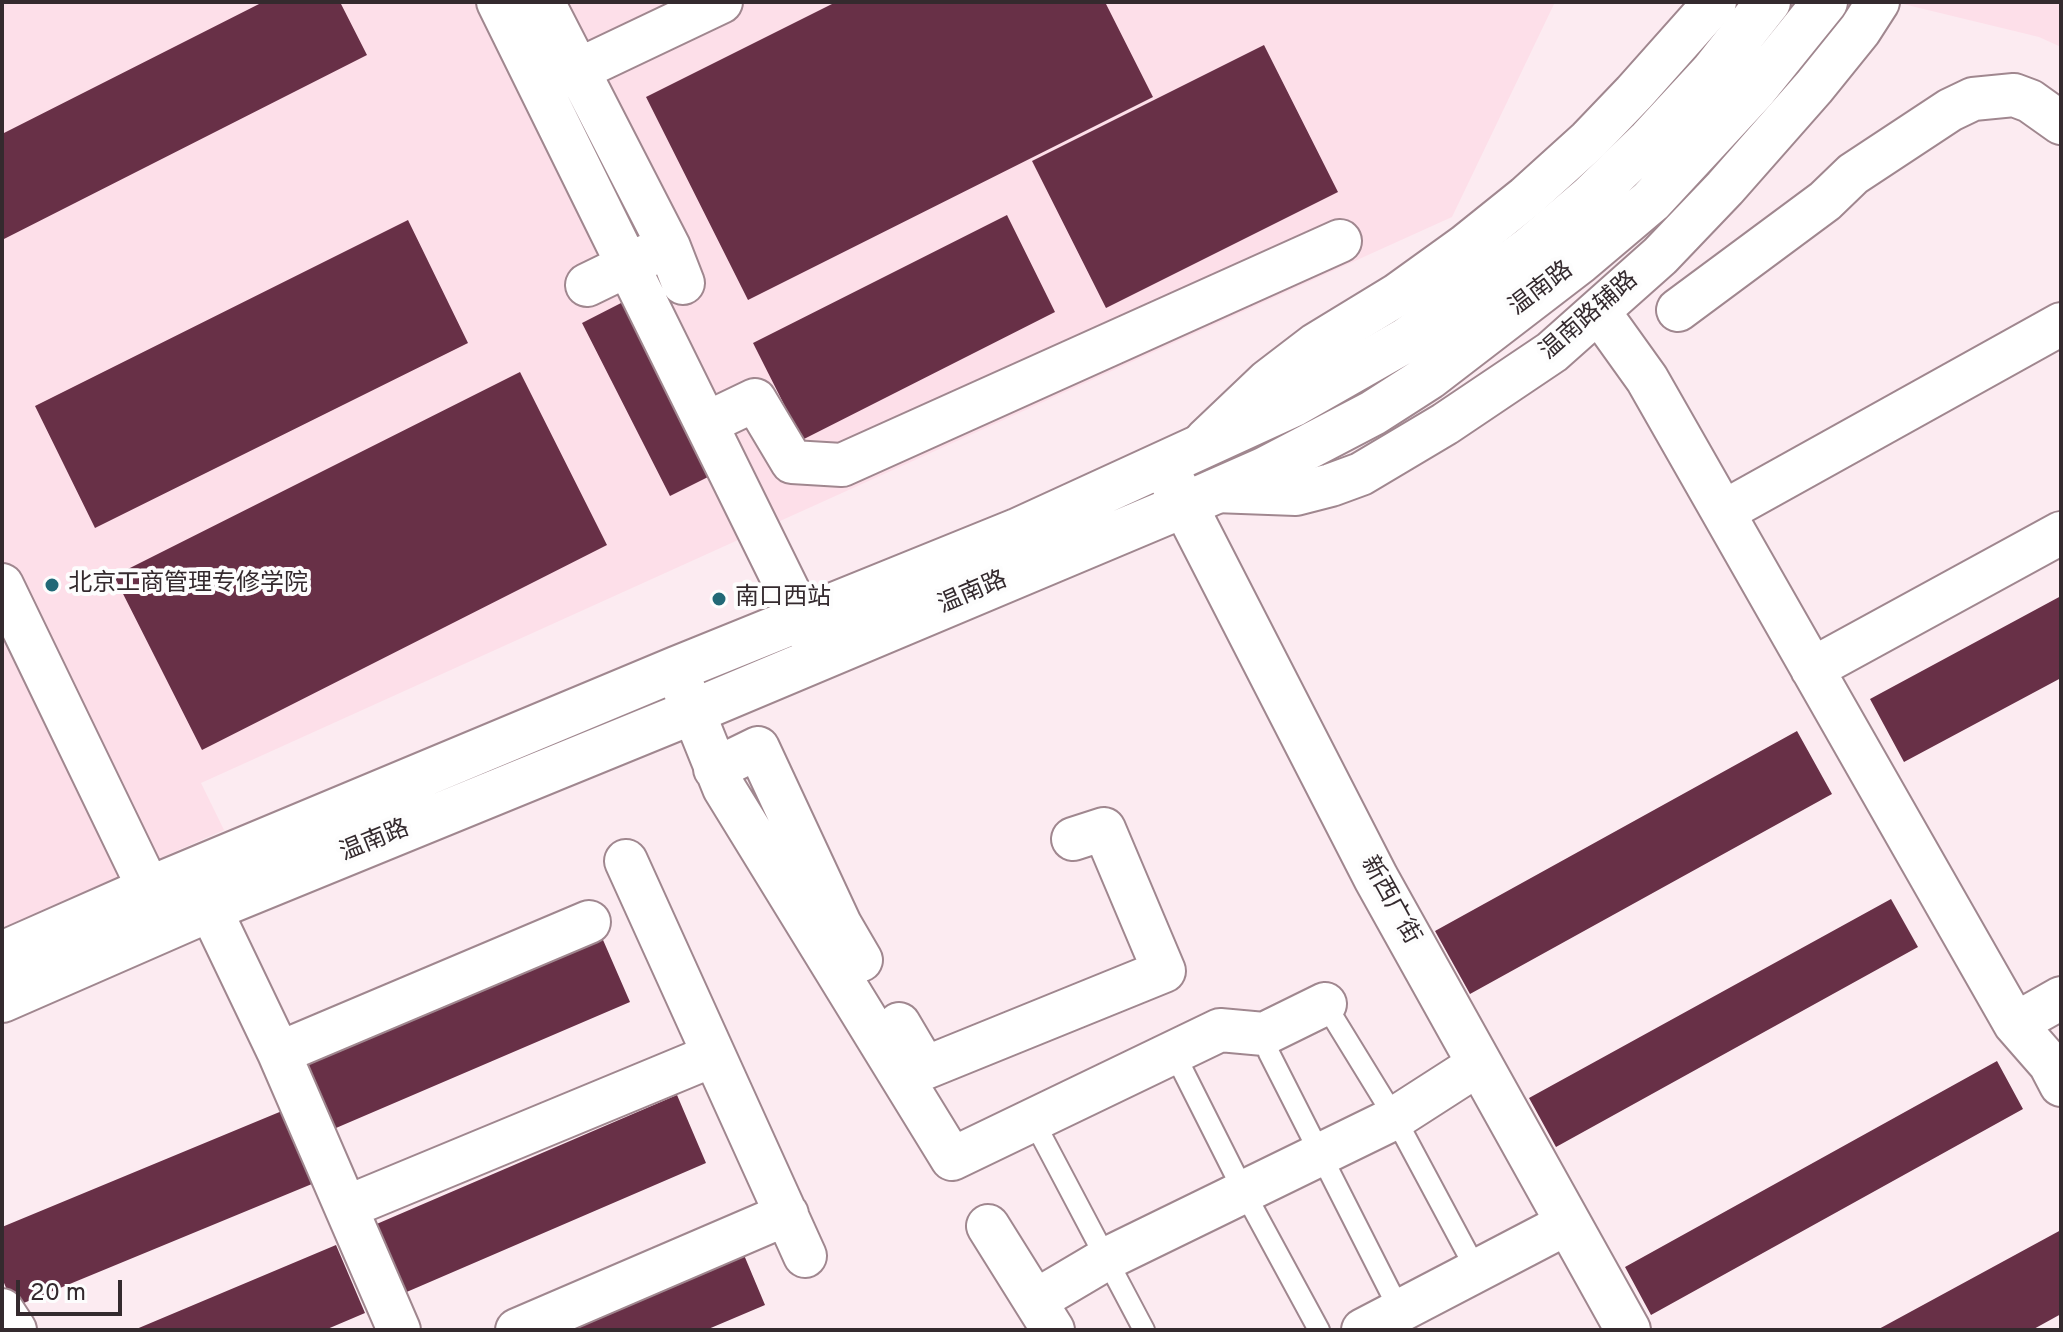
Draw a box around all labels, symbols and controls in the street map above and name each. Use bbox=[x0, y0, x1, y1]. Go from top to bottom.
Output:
street label: 温南路 bbox=[1505, 257, 1579, 323]
street label: 温南路辅路 bbox=[1535, 267, 1645, 367]
street label: 温南路 bbox=[934, 567, 1012, 621]
place label: 北京工商管理专修学院 bbox=[68, 571, 308, 599]
marker: 北京工商管理专修学院 bbox=[43, 576, 61, 594]
place label: 南口西站 bbox=[735, 585, 831, 613]
marker: 南口西站 bbox=[710, 590, 728, 608]
street label: 温南路 bbox=[336, 815, 414, 869]
street label: 新西广街 bbox=[1353, 852, 1425, 950]
scale bar bbox=[20, 1264, 126, 1314]
text: 20 m bbox=[30, 1279, 86, 1309]

